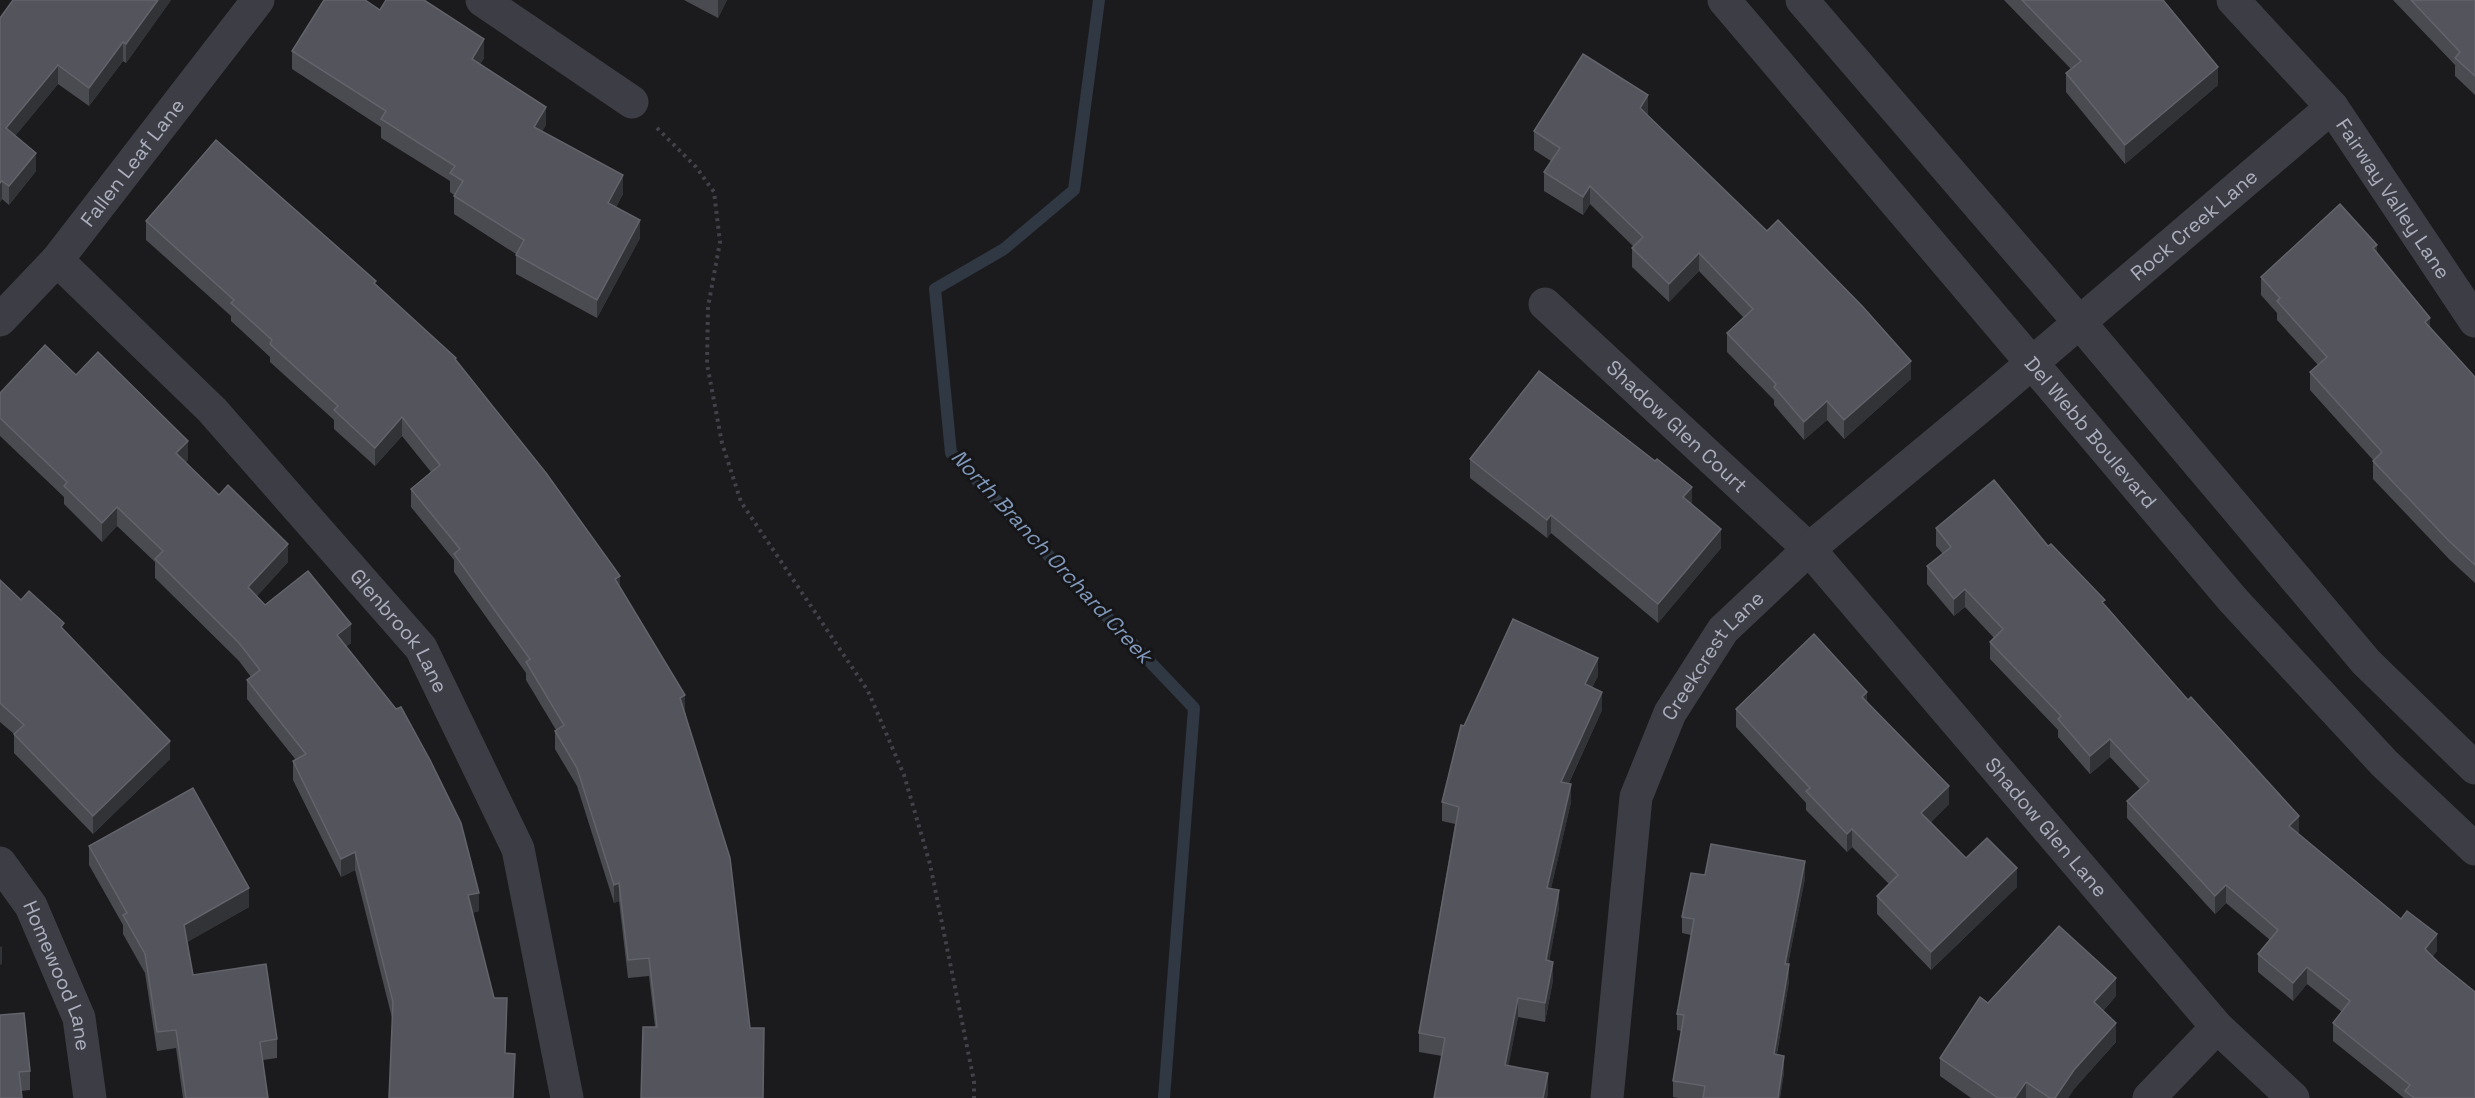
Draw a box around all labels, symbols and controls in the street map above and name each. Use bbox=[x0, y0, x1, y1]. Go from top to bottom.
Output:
street label: Fallen Leaf Lane bbox=[75, 93, 190, 232]
street label: Fairway Valley Lane bbox=[2330, 113, 2456, 284]
street label: Rock Creek Lane bbox=[2125, 163, 2263, 286]
street label: Del Webb Boulevard bbox=[2019, 351, 2163, 514]
street label: Shadow Glen Court bbox=[1601, 354, 1753, 498]
water label: North Branch Orchard Creek bbox=[946, 443, 1160, 671]
street label: Glenbrook Lane bbox=[344, 563, 454, 697]
street label: Creekcrest Lane bbox=[1656, 585, 1769, 725]
street label: Shadow Glen Lane bbox=[1980, 752, 2113, 903]
street label: Homewood Lane bbox=[17, 897, 96, 1052]

